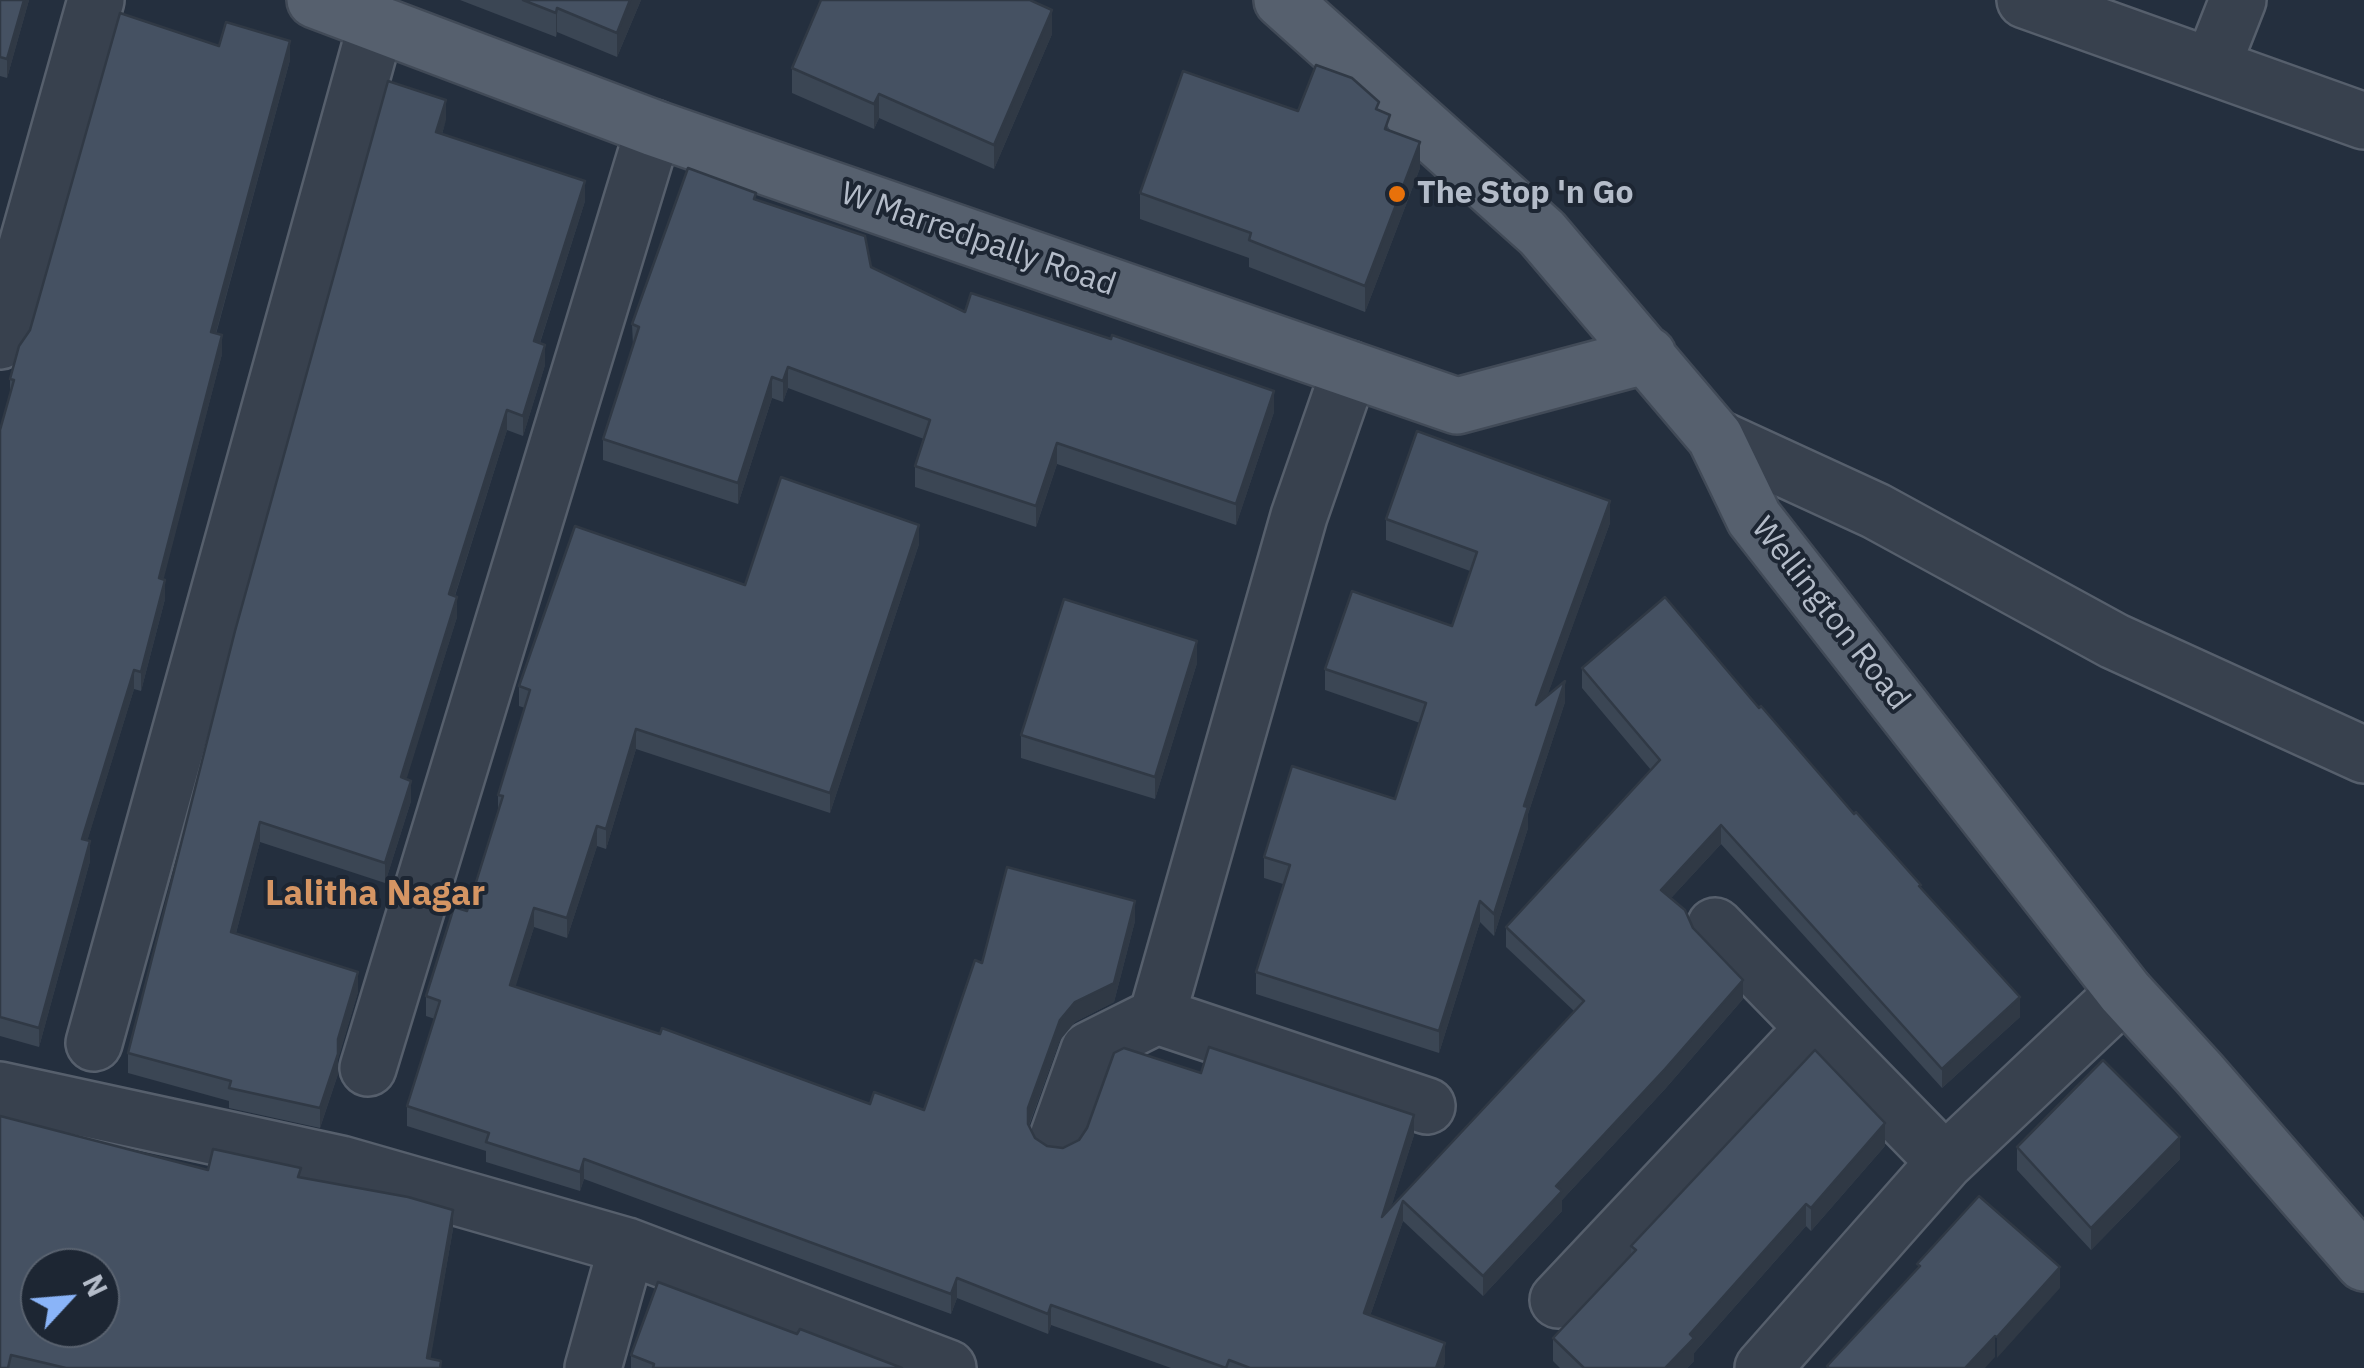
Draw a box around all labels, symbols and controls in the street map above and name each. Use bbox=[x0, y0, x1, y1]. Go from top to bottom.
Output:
street label: W Marredpally Road bbox=[835, 175, 1121, 305]
place label: The Stop 'n Go bbox=[1417, 175, 1634, 213]
marker: The Stop 'n Go bbox=[1386, 183, 1408, 205]
street label: Wellington Road bbox=[1743, 510, 1917, 718]
district label: Lalitha Nagar bbox=[265, 874, 485, 916]
north arrow bbox=[20, 1248, 120, 1348]
text: N bbox=[75, 1268, 117, 1303]

